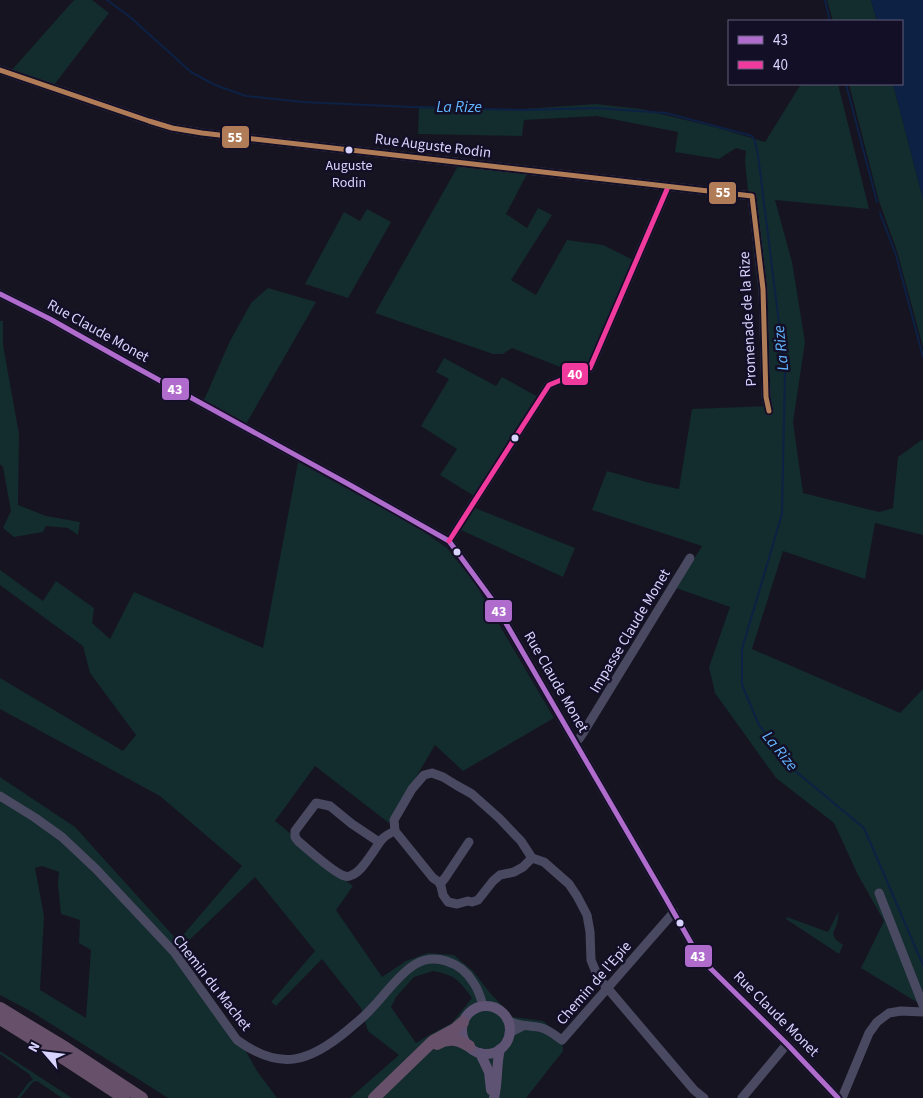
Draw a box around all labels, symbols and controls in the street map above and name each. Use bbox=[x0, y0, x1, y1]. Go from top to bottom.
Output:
legend bbox=[728, 20, 903, 85]
text: 43 bbox=[773, 30, 788, 51]
text: 40 bbox=[773, 55, 788, 76]
water label: La Rize bbox=[436, 96, 482, 118]
line badge: 55 bbox=[221, 125, 250, 149]
text: 55 bbox=[228, 128, 242, 148]
street label: Rue Auguste Rodin bbox=[374, 128, 492, 164]
marker: Auguste Rodin bbox=[344, 145, 354, 155]
place label: Auguste Rodin bbox=[326, 156, 372, 193]
line badge: 55 bbox=[708, 181, 737, 205]
text: 55 bbox=[716, 183, 730, 203]
street label: Promenade de la Rize bbox=[734, 251, 762, 387]
street label: Rue Claude Monet bbox=[43, 294, 153, 368]
water label: La Rize bbox=[768, 324, 794, 372]
line badge: 40 bbox=[561, 362, 589, 386]
text: 40 bbox=[568, 365, 582, 385]
line badge: 43 bbox=[161, 377, 190, 401]
text: 43 bbox=[168, 380, 182, 400]
unlabelled marker bbox=[510, 433, 520, 443]
unlabelled marker bbox=[452, 547, 462, 557]
street label: Impasse Claude Monet bbox=[585, 565, 675, 697]
line badge: 43 bbox=[484, 599, 513, 623]
text: 43 bbox=[492, 602, 506, 622]
street label: Rue Claude Monet bbox=[519, 628, 593, 736]
water label: La Rize bbox=[757, 726, 803, 776]
unlabelled marker bbox=[675, 918, 685, 928]
street label: Chemin du Machet bbox=[168, 931, 256, 1035]
street label: Chemin de l'Epie bbox=[552, 936, 636, 1030]
line badge: 43 bbox=[684, 944, 713, 968]
text: 43 bbox=[691, 947, 705, 967]
street label: Rue Claude Monet bbox=[728, 966, 824, 1062]
north arrow bbox=[20, 1028, 70, 1078]
text: N bbox=[23, 1039, 45, 1056]

